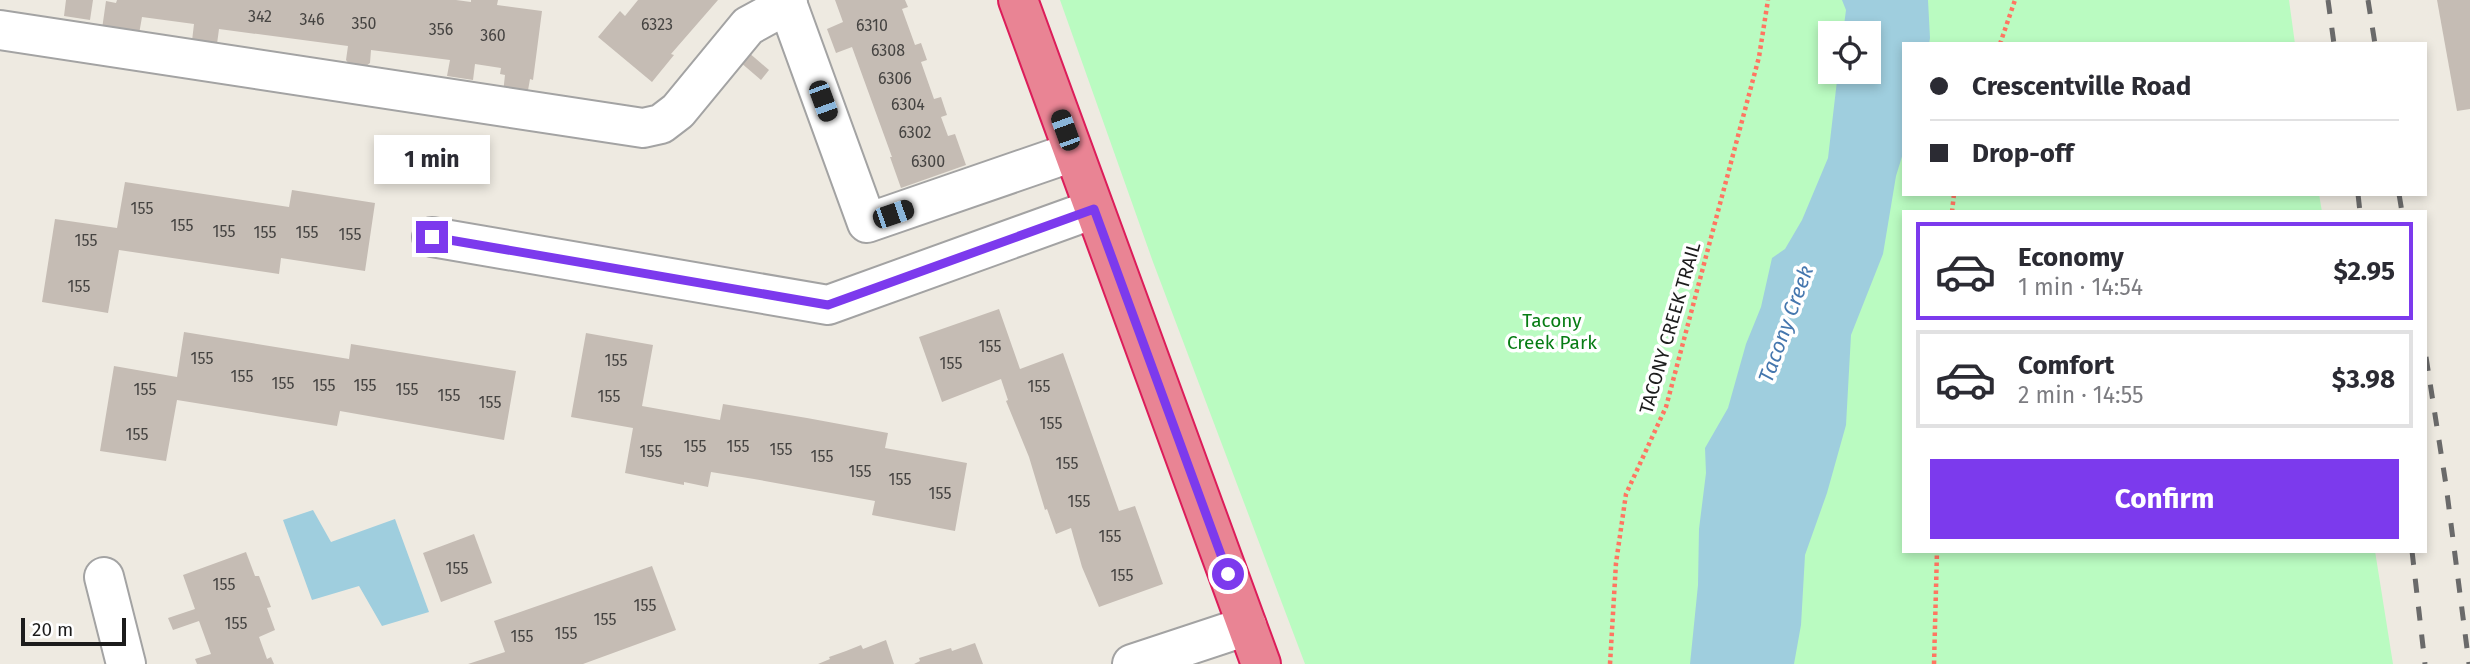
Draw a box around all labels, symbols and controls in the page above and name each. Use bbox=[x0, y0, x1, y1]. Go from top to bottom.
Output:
house number: 342 bbox=[248, 7, 272, 26]
house number: 346 bbox=[300, 10, 324, 29]
house number: 350 bbox=[352, 14, 377, 33]
house number: 6323 bbox=[641, 15, 673, 34]
house number: 6310 bbox=[856, 16, 888, 35]
house number: 356 bbox=[429, 20, 453, 39]
map controls bbox=[1818, 21, 1881, 84]
button: locate bbox=[1818, 21, 1881, 84]
house number: 360 bbox=[480, 26, 506, 45]
house number: 6308 bbox=[871, 41, 905, 60]
house number: 6306 bbox=[878, 69, 912, 88]
text: Crescentville Road bbox=[1972, 71, 2191, 102]
car bbox=[806, 78, 841, 124]
house number: 6304 bbox=[891, 95, 925, 114]
car bbox=[1048, 107, 1083, 153]
house number: 6302 bbox=[898, 123, 932, 142]
callout: 1 min bbox=[374, 135, 490, 184]
text: Drop-off bbox=[1972, 138, 2074, 169]
text: 1 min bbox=[404, 145, 460, 173]
house number: 6300 bbox=[911, 152, 945, 171]
car bbox=[870, 197, 917, 231]
house number: 155 bbox=[131, 199, 153, 218]
house number: 155 bbox=[171, 216, 193, 235]
route end bbox=[416, 221, 448, 253]
house number: 155 bbox=[213, 222, 235, 241]
house number: 155 bbox=[254, 223, 276, 242]
house number: 155 bbox=[296, 223, 318, 242]
house number: 155 bbox=[339, 225, 361, 244]
house number: 155 bbox=[75, 231, 97, 250]
street label: TACONY CREEK TRAIL bbox=[1634, 239, 1706, 416]
icon: car bbox=[1934, 240, 1997, 303]
text: Economy bbox=[2018, 242, 2124, 273]
text: $2.95 bbox=[2333, 256, 2395, 287]
water label: Tacony Creek bbox=[1753, 262, 1819, 386]
text: 1 min · 14:54 bbox=[2018, 273, 2143, 301]
house number: 155 bbox=[68, 277, 90, 296]
park label: Tacony Creek Park bbox=[1507, 309, 1597, 354]
house number: 155 bbox=[979, 337, 1001, 356]
icon: car bbox=[1934, 348, 1997, 411]
house number: 155 bbox=[191, 349, 213, 368]
text: Comfort bbox=[2018, 350, 2114, 381]
house number: 155 bbox=[605, 351, 627, 370]
house number: 155 bbox=[940, 354, 962, 373]
text: $3.98 bbox=[2332, 364, 2395, 395]
house number: 155 bbox=[231, 367, 253, 386]
house number: 155 bbox=[272, 374, 294, 393]
house number: 155 bbox=[313, 376, 335, 395]
house number: 155 bbox=[354, 376, 376, 395]
house number: 155 bbox=[1028, 377, 1050, 396]
house number: 155 bbox=[134, 380, 156, 399]
house number: 155 bbox=[396, 380, 418, 399]
text: 2 min · 14:55 bbox=[2018, 381, 2144, 409]
house number: 155 bbox=[438, 386, 460, 405]
house number: 155 bbox=[598, 387, 620, 406]
house number: 155 bbox=[479, 393, 501, 412]
house number: 155 bbox=[1040, 414, 1062, 433]
house number: 155 bbox=[126, 425, 148, 444]
house number: 155 bbox=[684, 437, 706, 456]
house number: 155 bbox=[727, 437, 749, 456]
house number: 155 bbox=[770, 440, 792, 459]
house number: 155 bbox=[640, 442, 662, 461]
house number: 155 bbox=[811, 447, 833, 466]
house number: 155 bbox=[1056, 454, 1078, 473]
button: Confirm bbox=[1930, 459, 2399, 539]
house number: 155 bbox=[849, 462, 871, 481]
house number: 155 bbox=[889, 470, 911, 489]
house number: 155 bbox=[929, 484, 951, 503]
house number: 155 bbox=[1068, 492, 1090, 511]
house number: 155 bbox=[1099, 527, 1121, 546]
route start bbox=[1212, 558, 1244, 590]
house number: 155 bbox=[446, 559, 468, 578]
house number: 155 bbox=[1111, 566, 1133, 585]
house number: 155 bbox=[213, 575, 235, 594]
house number: 155 bbox=[634, 596, 656, 615]
house number: 155 bbox=[594, 610, 616, 629]
house number: 155 bbox=[225, 614, 247, 633]
scale bar bbox=[21, 615, 126, 647]
text: 20 m bbox=[32, 618, 73, 641]
house number: 155 bbox=[555, 624, 577, 643]
house number: 155 bbox=[511, 627, 533, 646]

